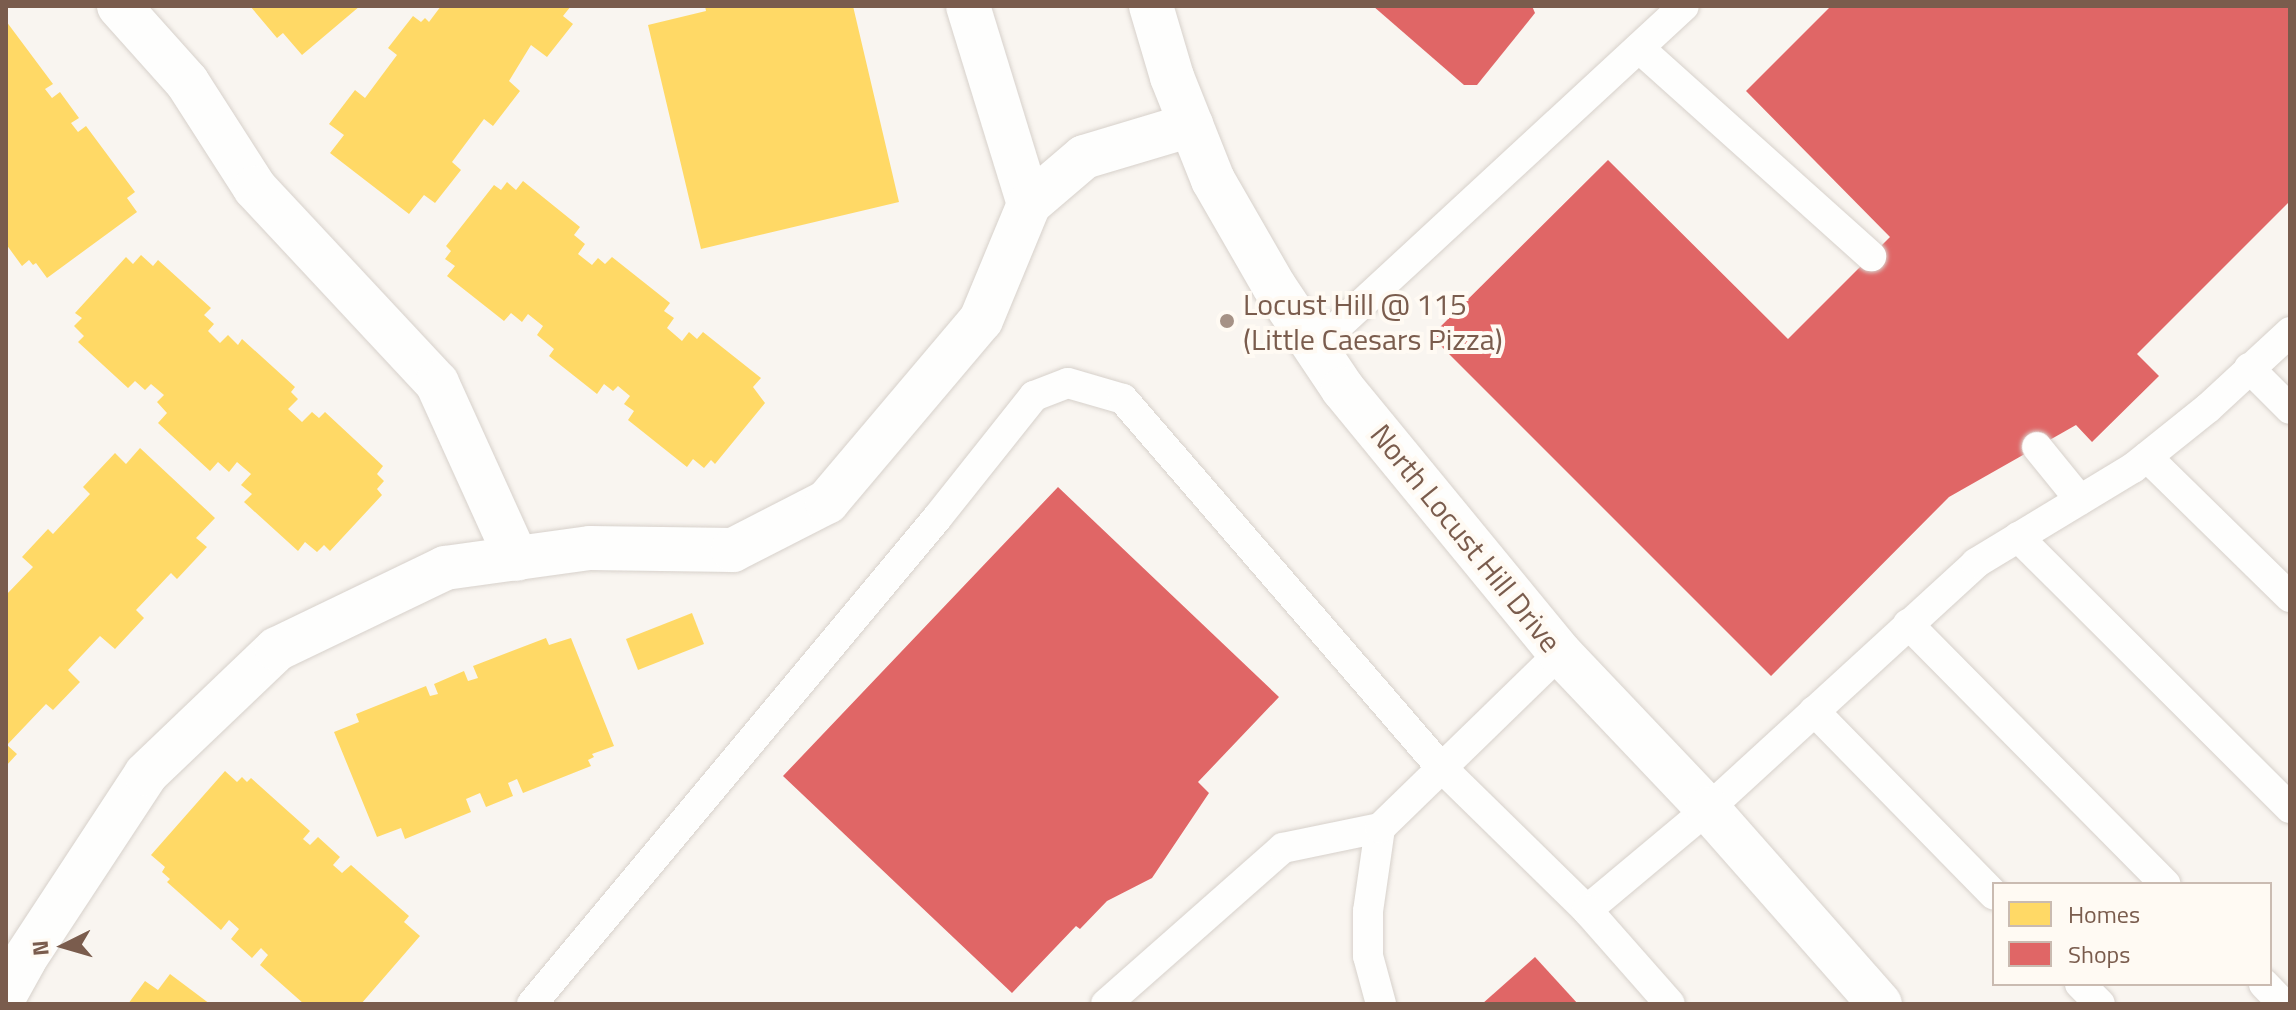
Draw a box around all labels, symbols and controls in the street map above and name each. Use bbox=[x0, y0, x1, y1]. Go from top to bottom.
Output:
place label: Locust Hill @ 115 (Little Caesars Pizza) bbox=[1243, 286, 1503, 356]
marker: Locust Hill @ 115 (Little Caesars Pizza) bbox=[1218, 312, 1236, 330]
street label: North Locust Hill Drive bbox=[1363, 417, 1569, 659]
legend bbox=[1992, 882, 2272, 986]
text: Homes bbox=[2068, 896, 2140, 932]
north arrow bbox=[24, 906, 104, 986]
text: Shops bbox=[2068, 936, 2130, 972]
text: N bbox=[22, 939, 58, 957]

